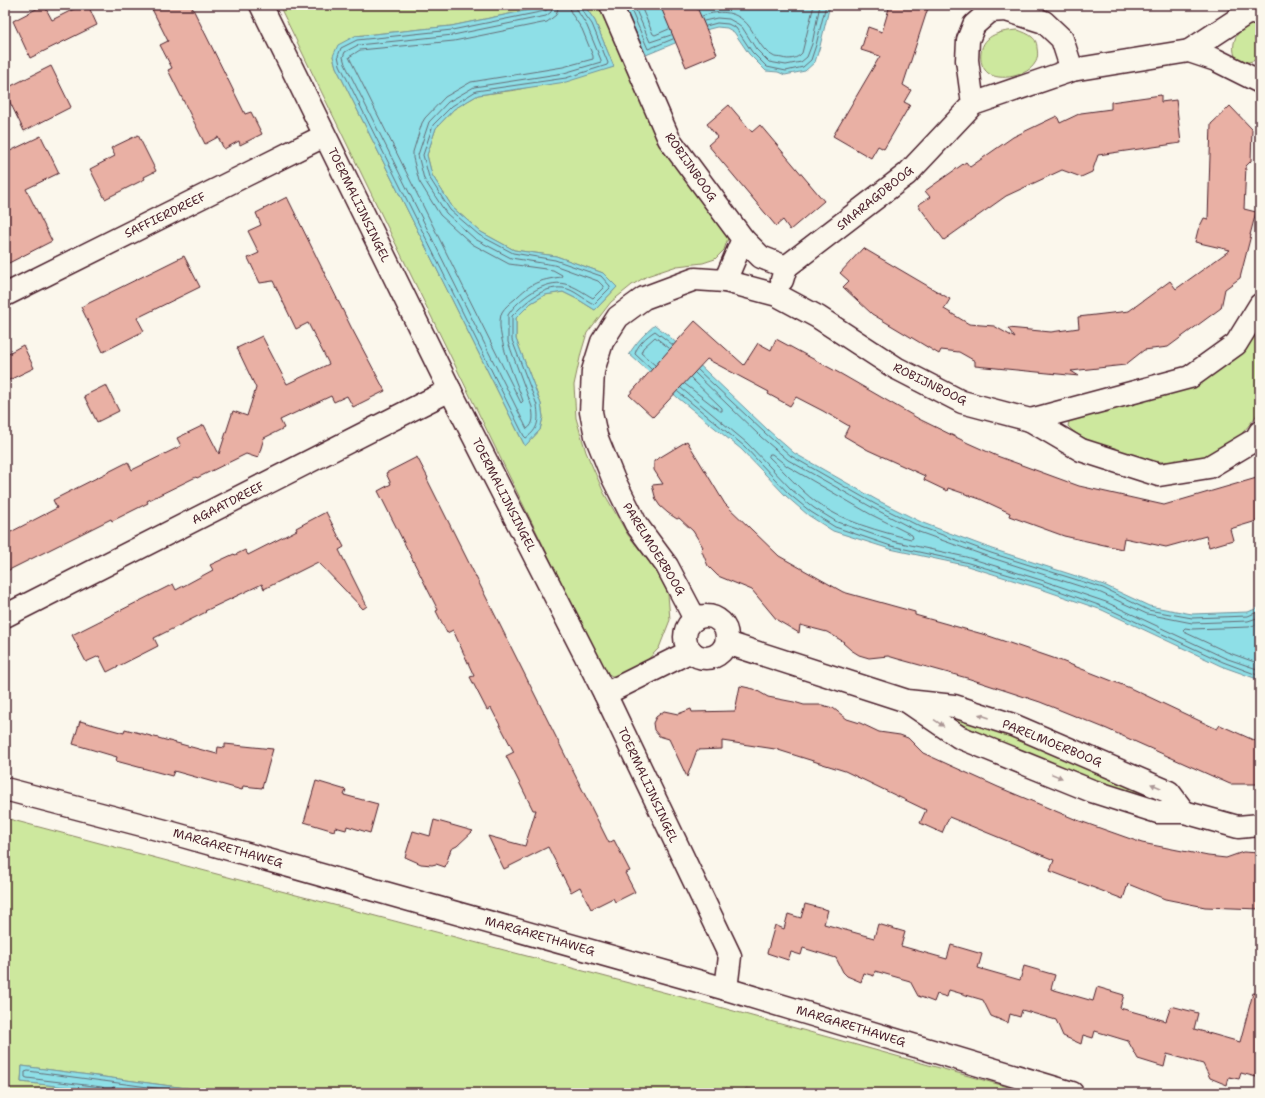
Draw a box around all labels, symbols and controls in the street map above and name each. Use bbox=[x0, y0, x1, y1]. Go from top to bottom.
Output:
street label: ROBIJNBOOG bbox=[661, 130, 721, 204]
street label: TOERMALIJNSINGEL bbox=[324, 145, 394, 265]
street label: SMARAGDBOOG bbox=[833, 162, 917, 234]
street label: SAFFIERDREEF bbox=[122, 188, 209, 242]
street label: ROBIJNBOOG bbox=[890, 359, 970, 409]
street label: TOERMALIJNSINGEL bbox=[468, 435, 540, 555]
street label: AGAATDREEF bbox=[189, 478, 267, 528]
street label: PARELMOERBOOG bbox=[619, 500, 689, 598]
one-way arrow bbox=[978, 713, 990, 719]
street label: PARELMOERBOOG bbox=[1000, 716, 1104, 770]
one-way arrow bbox=[934, 719, 944, 727]
street label: TOERMALIJNSINGEL bbox=[614, 725, 682, 846]
one-way arrow bbox=[1052, 774, 1064, 780]
one-way arrow bbox=[1150, 783, 1162, 789]
street label: MARGARETHAWEG bbox=[171, 825, 285, 871]
street label: MARGARETHAWEG bbox=[483, 913, 597, 959]
street label: MARGARETHAWEG bbox=[794, 1002, 908, 1050]

